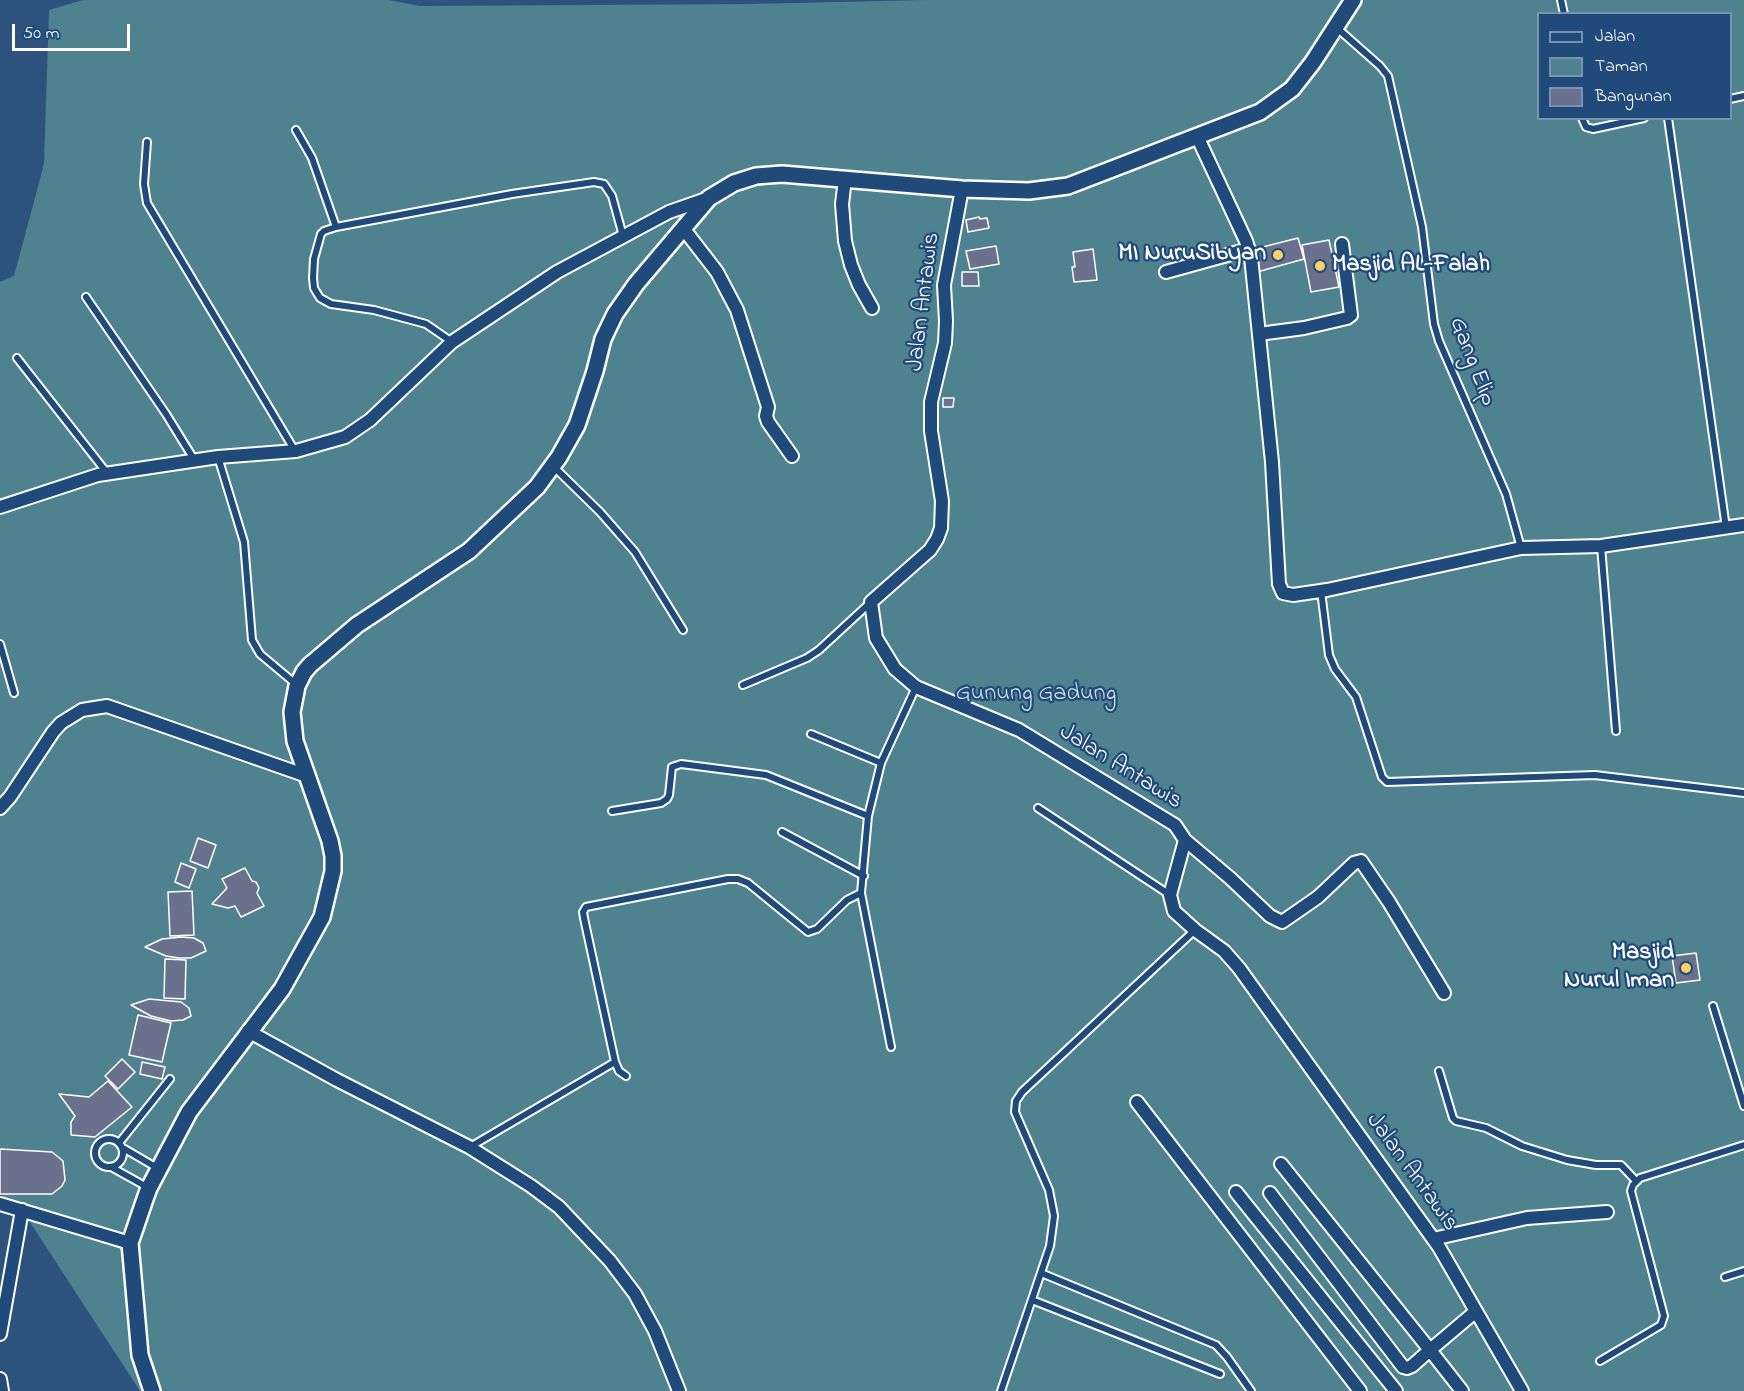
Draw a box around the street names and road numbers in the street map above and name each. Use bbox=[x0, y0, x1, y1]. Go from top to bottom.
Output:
street label: Jalan Antawis bbox=[902, 231, 948, 373]
street label: Gang Elip bbox=[1441, 314, 1501, 410]
street label: Jalan Antawis bbox=[1053, 719, 1187, 817]
street label: Jalan Antawis bbox=[1358, 1108, 1464, 1238]

